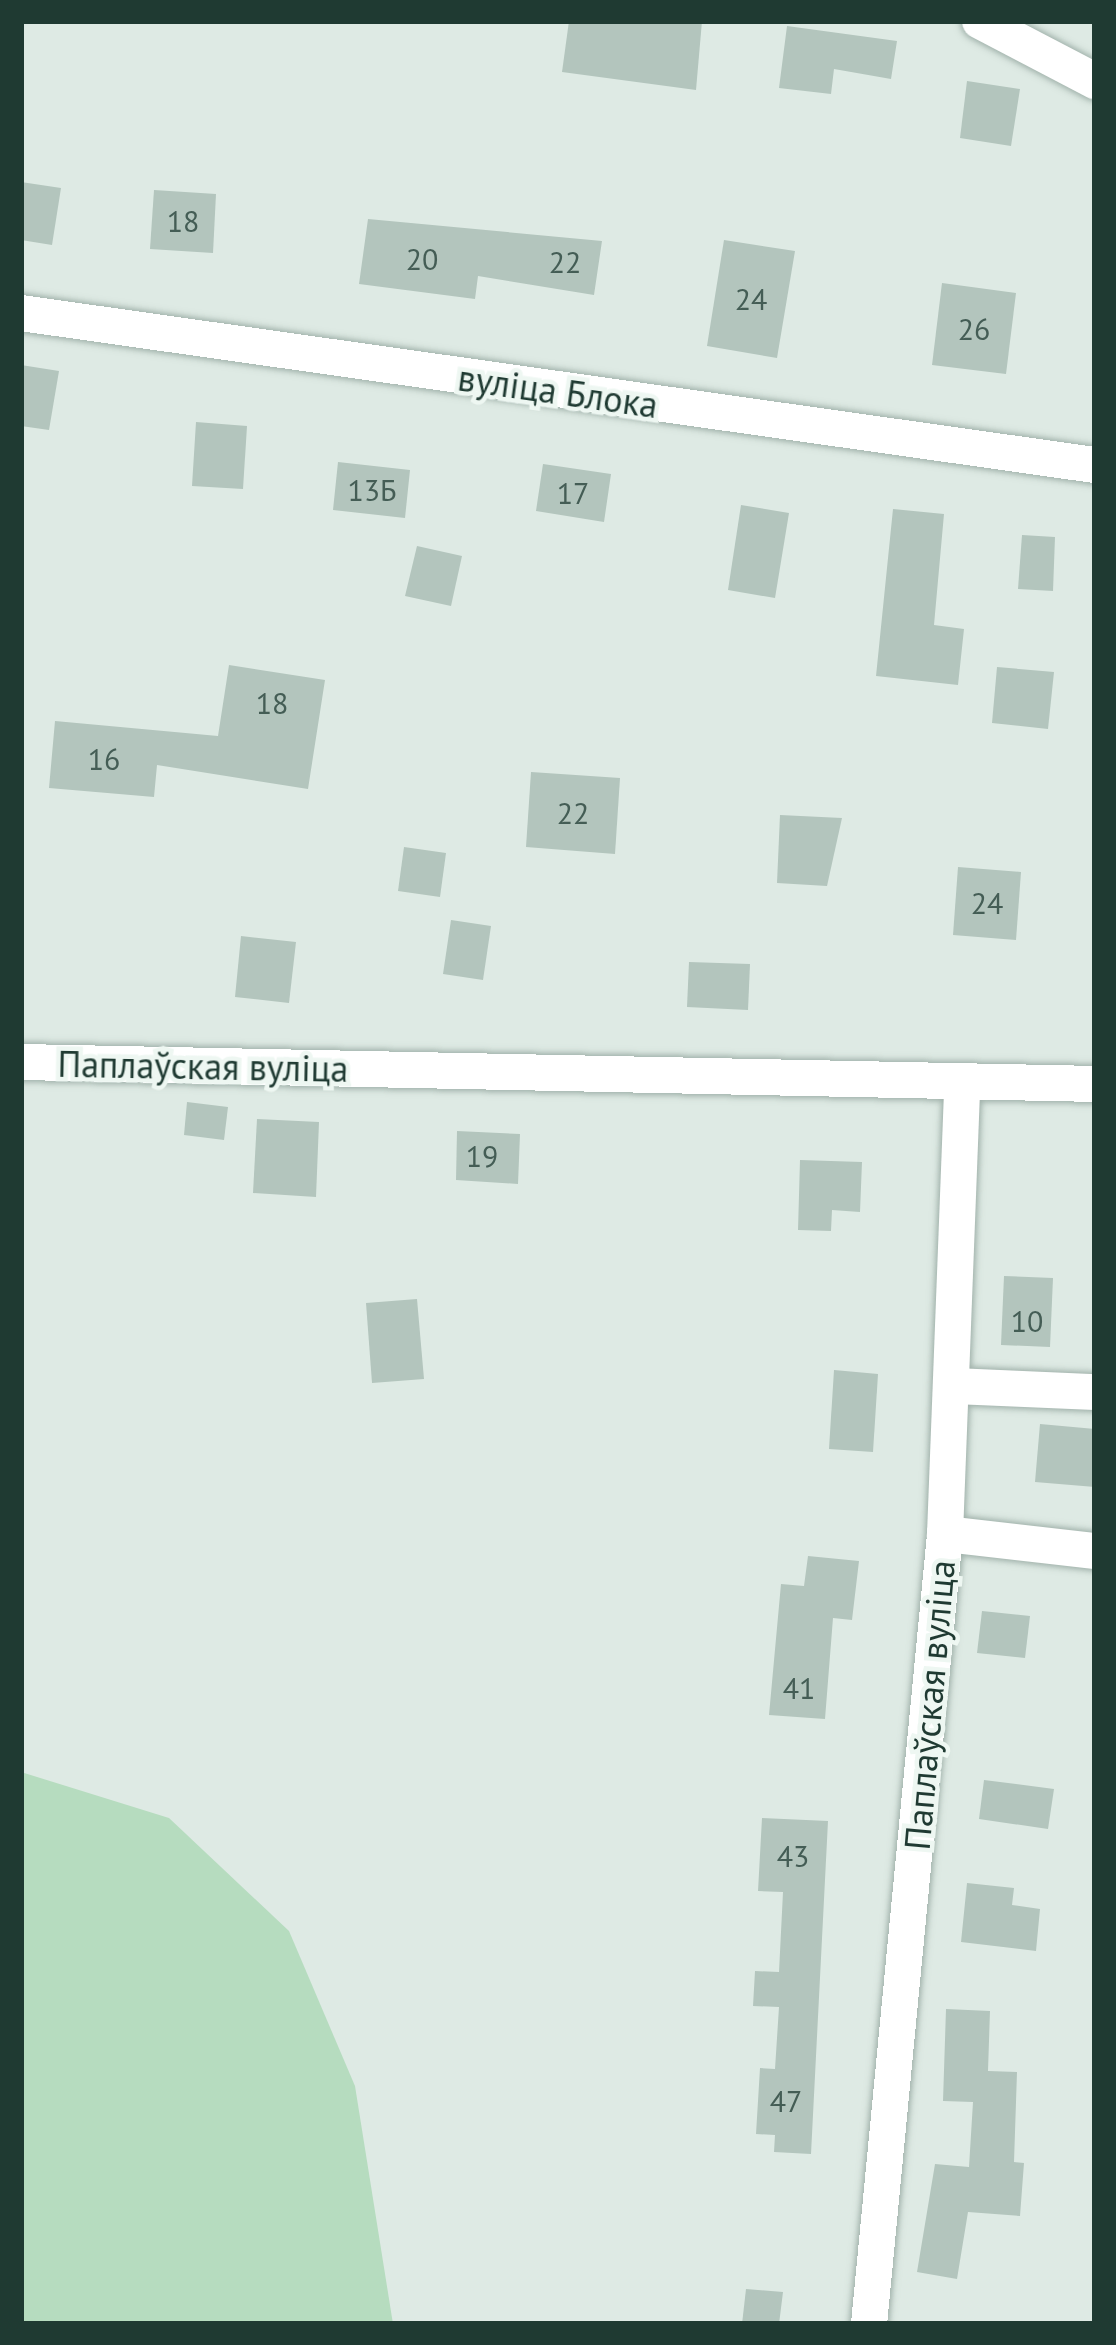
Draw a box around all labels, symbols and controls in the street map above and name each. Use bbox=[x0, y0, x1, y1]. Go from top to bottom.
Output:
house number: 18 bbox=[167, 203, 199, 239]
house number: 20 bbox=[406, 241, 438, 277]
house number: 22 bbox=[549, 244, 581, 280]
house number: 24 bbox=[735, 281, 767, 317]
house number: 26 bbox=[958, 311, 990, 347]
street label: вуліца Блока bbox=[455, 356, 661, 426]
house number: 13Б bbox=[347, 472, 397, 508]
house number: 17 bbox=[557, 475, 589, 511]
house number: 18 bbox=[256, 685, 288, 721]
house number: 16 bbox=[88, 741, 120, 777]
house number: 22 bbox=[557, 795, 589, 831]
house number: 24 bbox=[971, 885, 1003, 921]
street label: Паплаўская вуліца bbox=[57, 1042, 349, 1090]
house number: 19 bbox=[466, 1138, 498, 1174]
house number: 10 bbox=[1011, 1303, 1043, 1339]
street label: Паплаўская вуліца bbox=[895, 1558, 963, 1852]
house number: 41 bbox=[783, 1670, 815, 1706]
house number: 43 bbox=[777, 1838, 809, 1874]
house number: 47 bbox=[770, 2083, 802, 2119]

